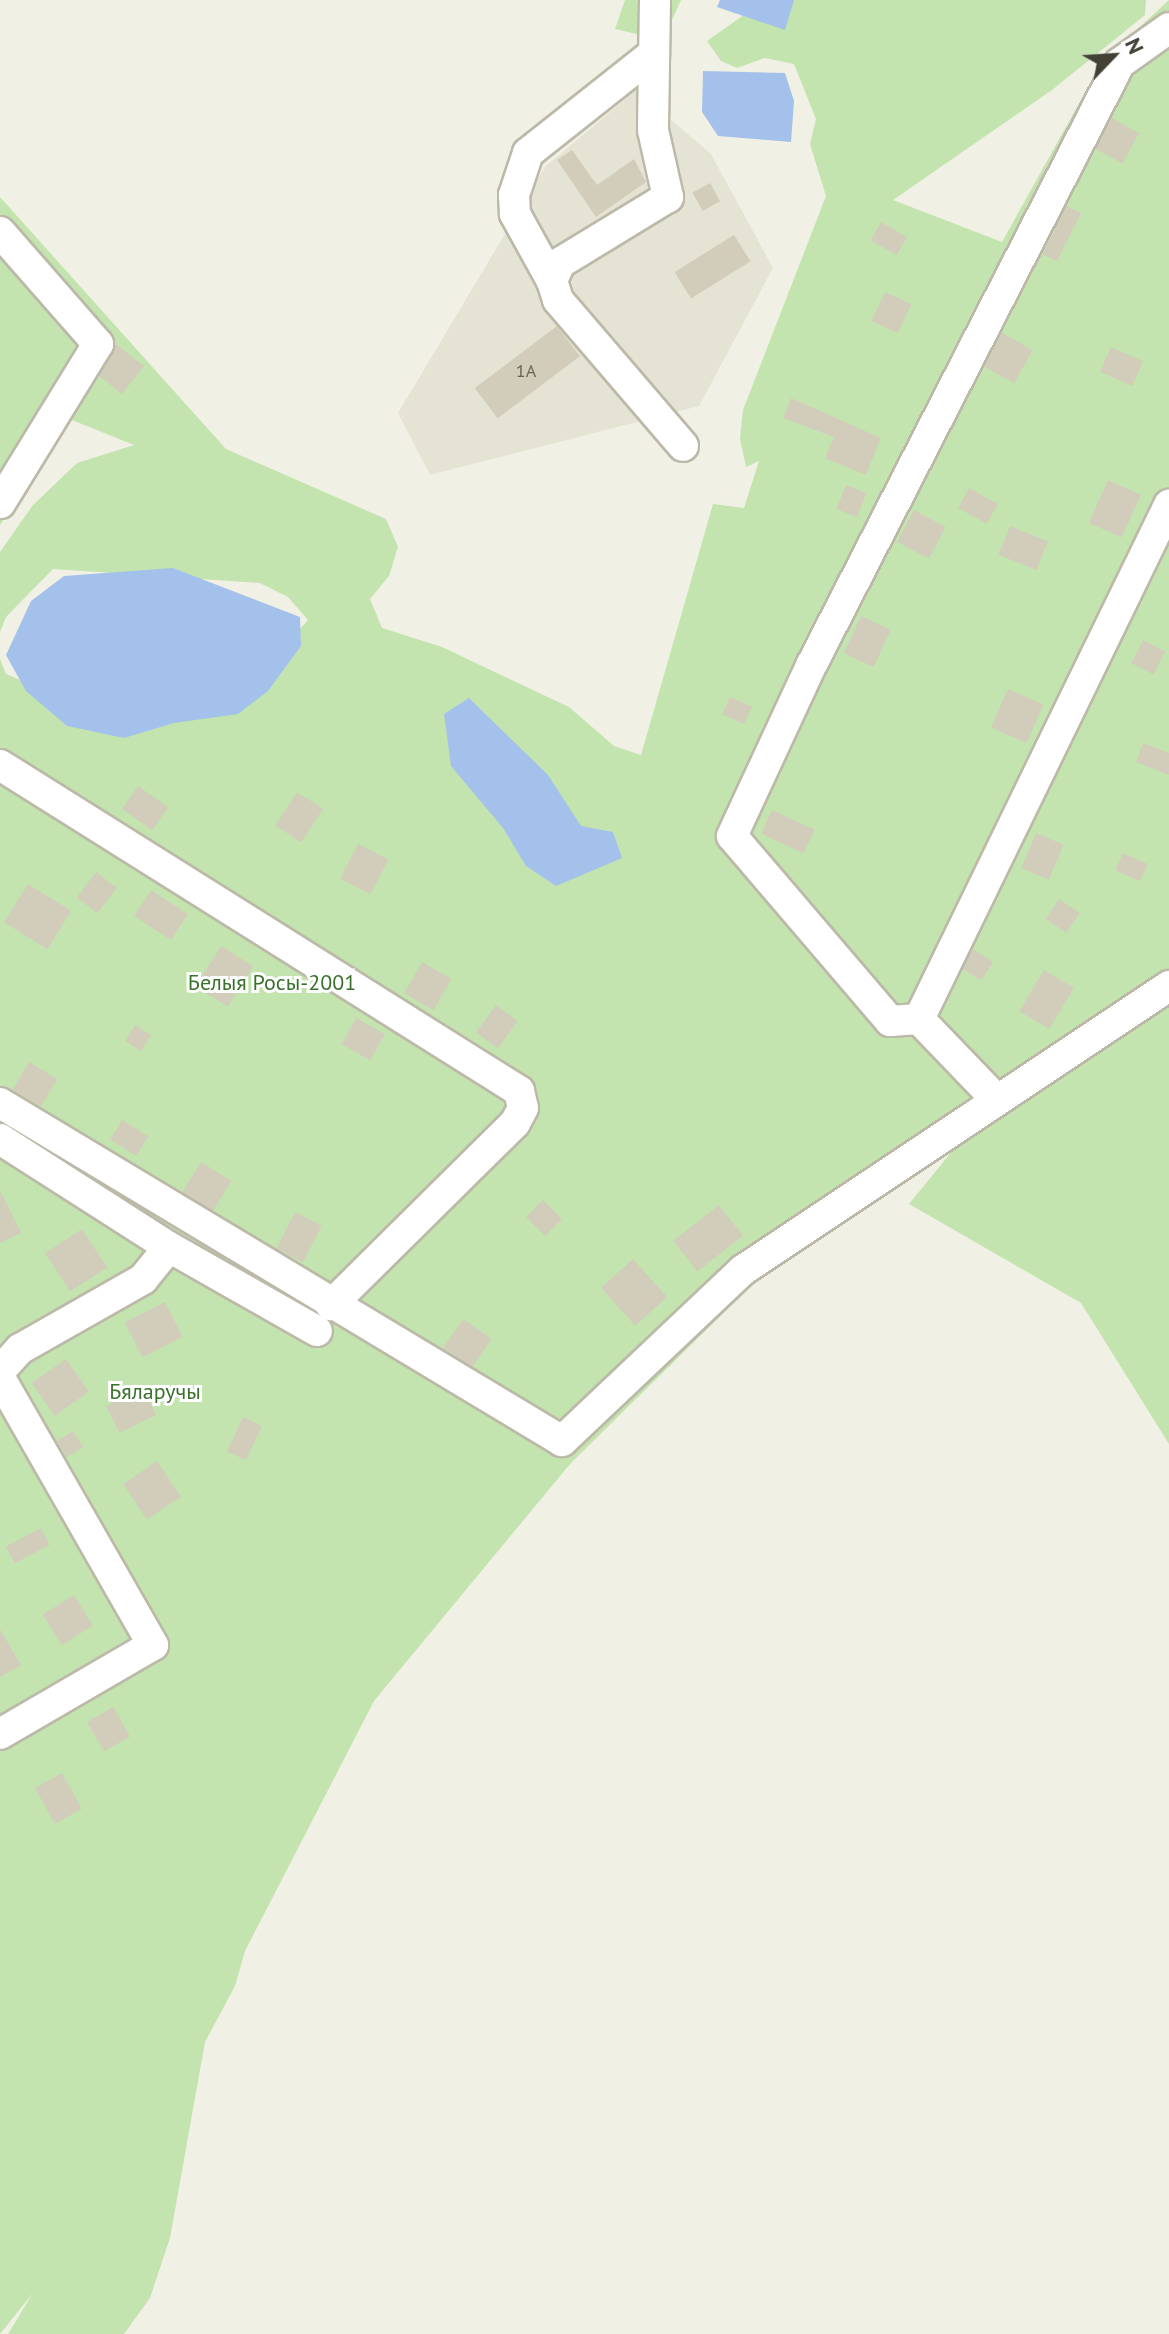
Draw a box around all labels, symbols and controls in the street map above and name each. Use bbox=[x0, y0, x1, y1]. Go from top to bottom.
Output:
north arrow bbox=[1073, 16, 1153, 96]
text: N bbox=[1119, 33, 1150, 58]
house number: 1А bbox=[516, 360, 536, 382]
park label: Белыя Росы-2001 bbox=[188, 970, 356, 996]
park label: Бяларучы bbox=[109, 1379, 201, 1405]

